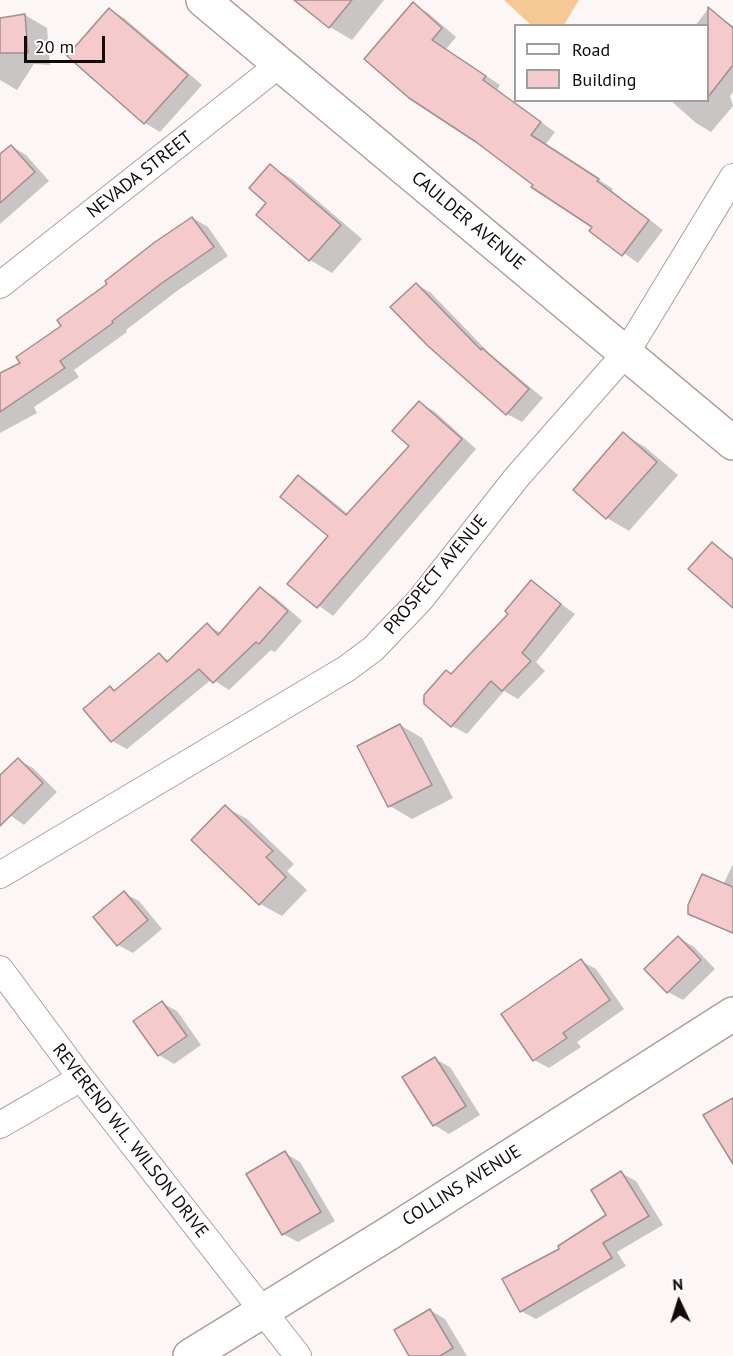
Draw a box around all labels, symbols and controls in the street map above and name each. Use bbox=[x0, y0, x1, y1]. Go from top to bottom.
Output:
scale bar bbox=[27, 24, 108, 62]
legend bbox=[514, 24, 709, 102]
text: 20 m bbox=[35, 35, 74, 58]
text: Road bbox=[572, 38, 610, 61]
text: Building bbox=[572, 68, 636, 91]
street label: NEVADA STREET bbox=[83, 127, 197, 223]
street label: CAULDER AVENUE bbox=[407, 167, 529, 275]
street label: PROSPECT AVENUE bbox=[380, 511, 492, 639]
street label: REVEREND W.L. WILSON DRIVE bbox=[47, 1040, 213, 1242]
street label: COLLINS AVENUE bbox=[399, 1141, 525, 1231]
north arrow bbox=[649, 1272, 709, 1332]
text: N bbox=[672, 1274, 684, 1294]

